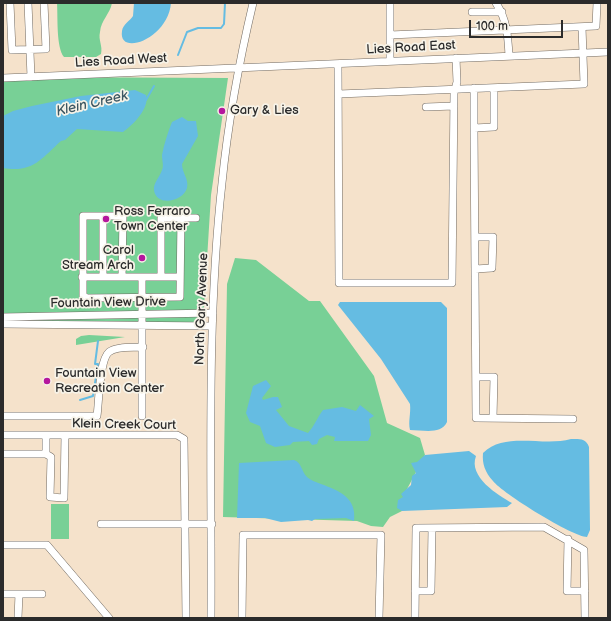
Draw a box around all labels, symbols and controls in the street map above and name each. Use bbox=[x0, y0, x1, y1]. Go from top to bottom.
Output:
scale bar bbox=[471, 12, 565, 38]
text: 100 m bbox=[476, 19, 508, 34]
street label: Lies Road East bbox=[366, 38, 456, 58]
street label: Lies Road West bbox=[74, 51, 168, 71]
water label: Klein Creek bbox=[54, 88, 130, 120]
place label: Gary & Lies bbox=[230, 103, 299, 119]
marker: Gary & Lies bbox=[217, 106, 227, 116]
place label: Ross Ferraro Town Center bbox=[114, 204, 190, 235]
marker: Ross Ferraro Town Center bbox=[101, 214, 111, 224]
place label: Carol Stream Arch bbox=[62, 243, 134, 274]
marker: Carol Stream Arch bbox=[137, 253, 147, 263]
street label: North Gary Avenue bbox=[192, 253, 212, 365]
street label: Fountain View Drive bbox=[50, 294, 166, 312]
place label: Fountain View Recreation Center bbox=[55, 366, 164, 397]
marker: Fountain View Recreation Center bbox=[42, 376, 52, 386]
street label: Klein Creek Court bbox=[72, 416, 176, 434]

